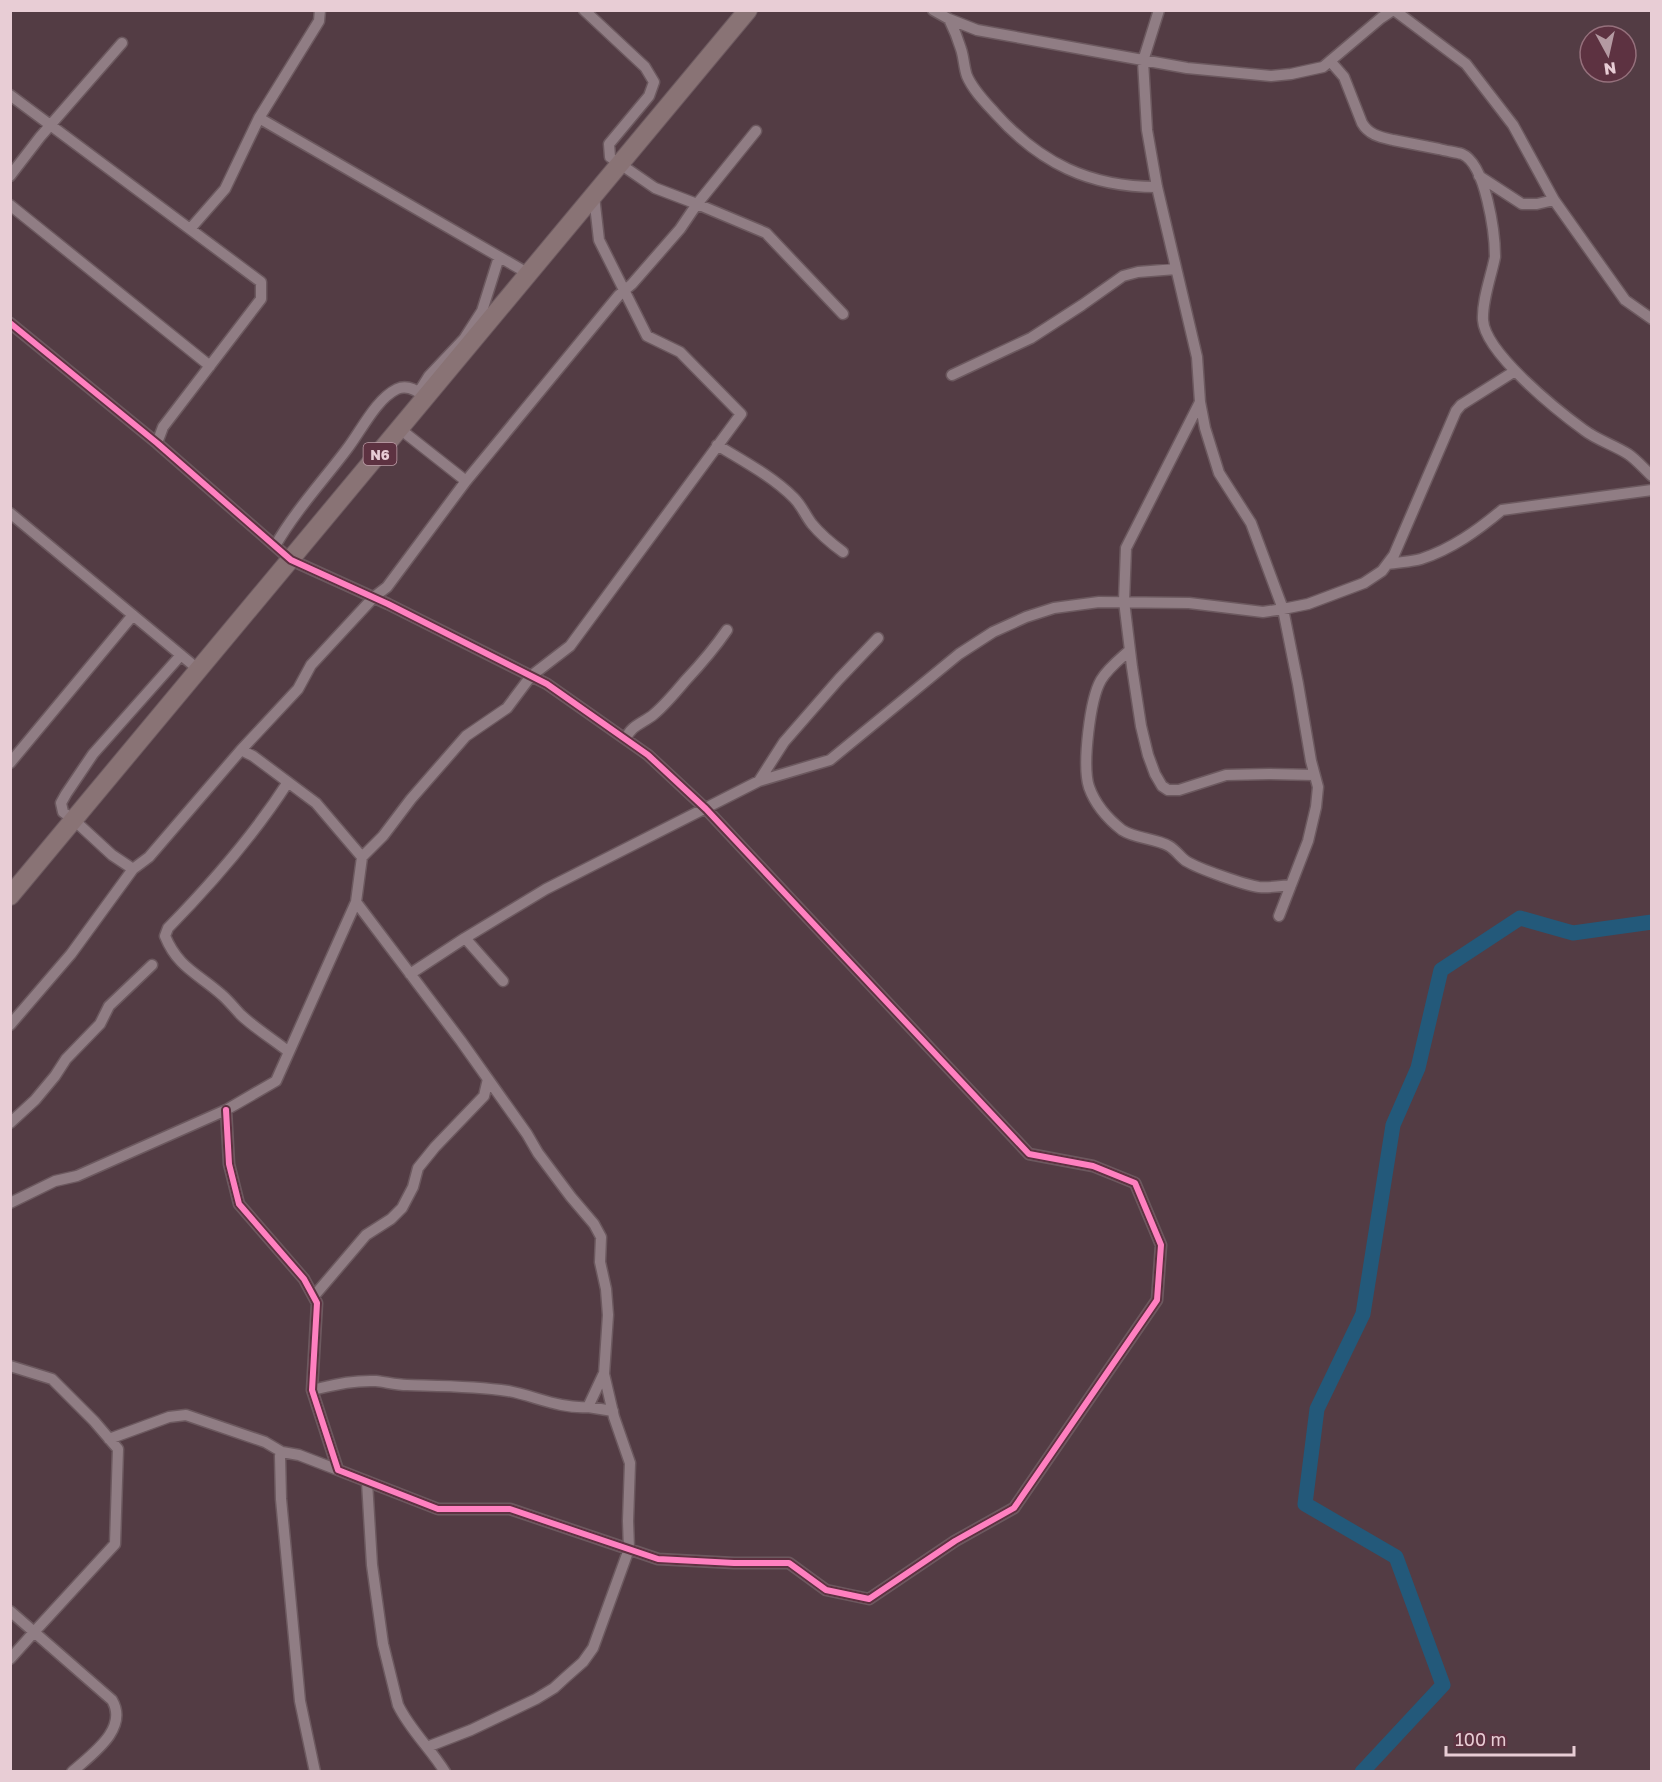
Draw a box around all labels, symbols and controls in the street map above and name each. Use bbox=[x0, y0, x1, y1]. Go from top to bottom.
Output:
north arrow bbox=[1578, 24, 1638, 84]
text: N bbox=[1603, 58, 1618, 80]
road number: N6 bbox=[364, 443, 397, 465]
scale bar bbox=[1446, 1719, 1574, 1757]
text: 100 m bbox=[1455, 1728, 1506, 1750]

